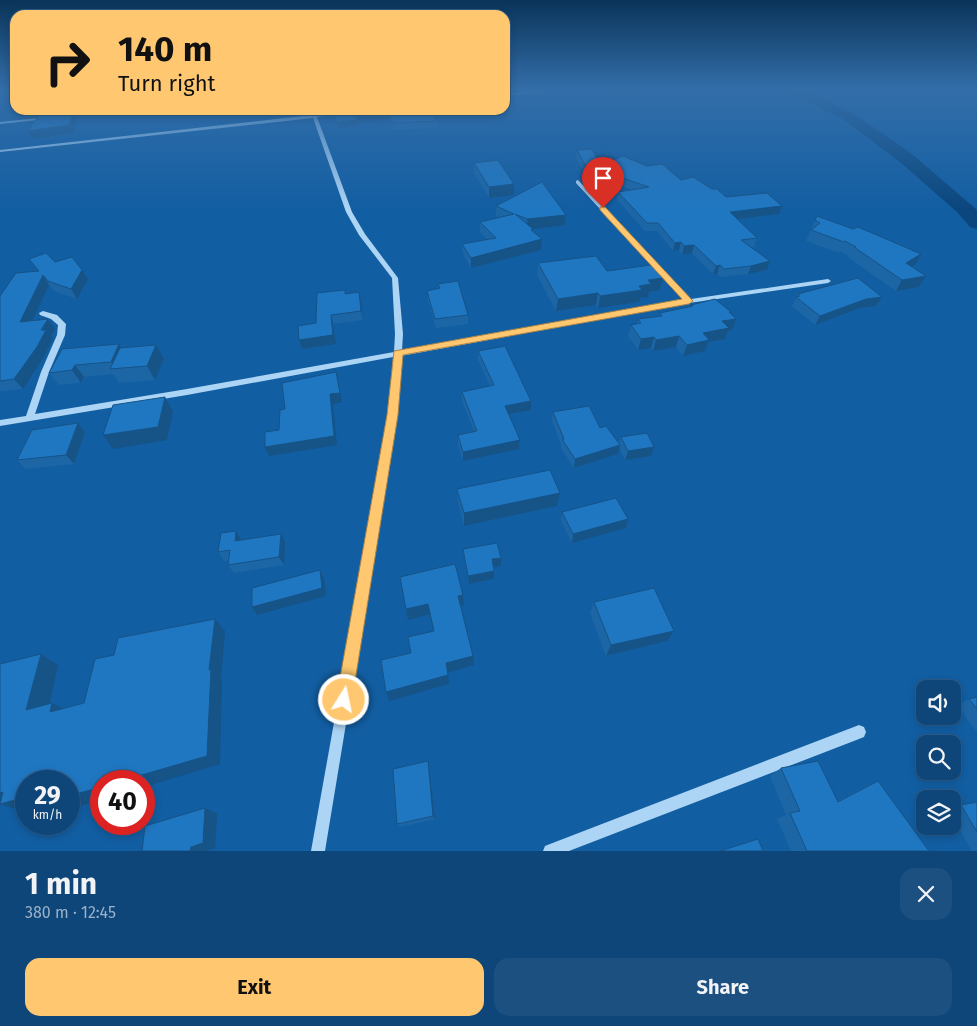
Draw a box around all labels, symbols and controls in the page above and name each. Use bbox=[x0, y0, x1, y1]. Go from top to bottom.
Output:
text: 140 m bbox=[118, 28, 212, 70]
icon: right bbox=[35, 30, 100, 95]
text: Turn right bbox=[118, 70, 215, 97]
pin bbox=[582, 157, 624, 208]
icon: arrive bbox=[589, 164, 617, 192]
position arrow bbox=[317, 673, 369, 725]
map controls bbox=[916, 680, 961, 835]
button: sound bbox=[916, 680, 961, 725]
button: search bbox=[916, 735, 961, 780]
speed limit sign: 40 bbox=[90, 770, 155, 835]
text: 29 bbox=[34, 781, 61, 811]
button: layers bbox=[916, 790, 961, 835]
text: km/h bbox=[33, 808, 62, 822]
text: 1 min bbox=[25, 866, 97, 902]
button: close bbox=[900, 868, 952, 920]
text: 380 m · 12:45 bbox=[25, 903, 116, 922]
button: Exit bbox=[25, 958, 484, 1016]
button: Share bbox=[494, 958, 952, 1016]

